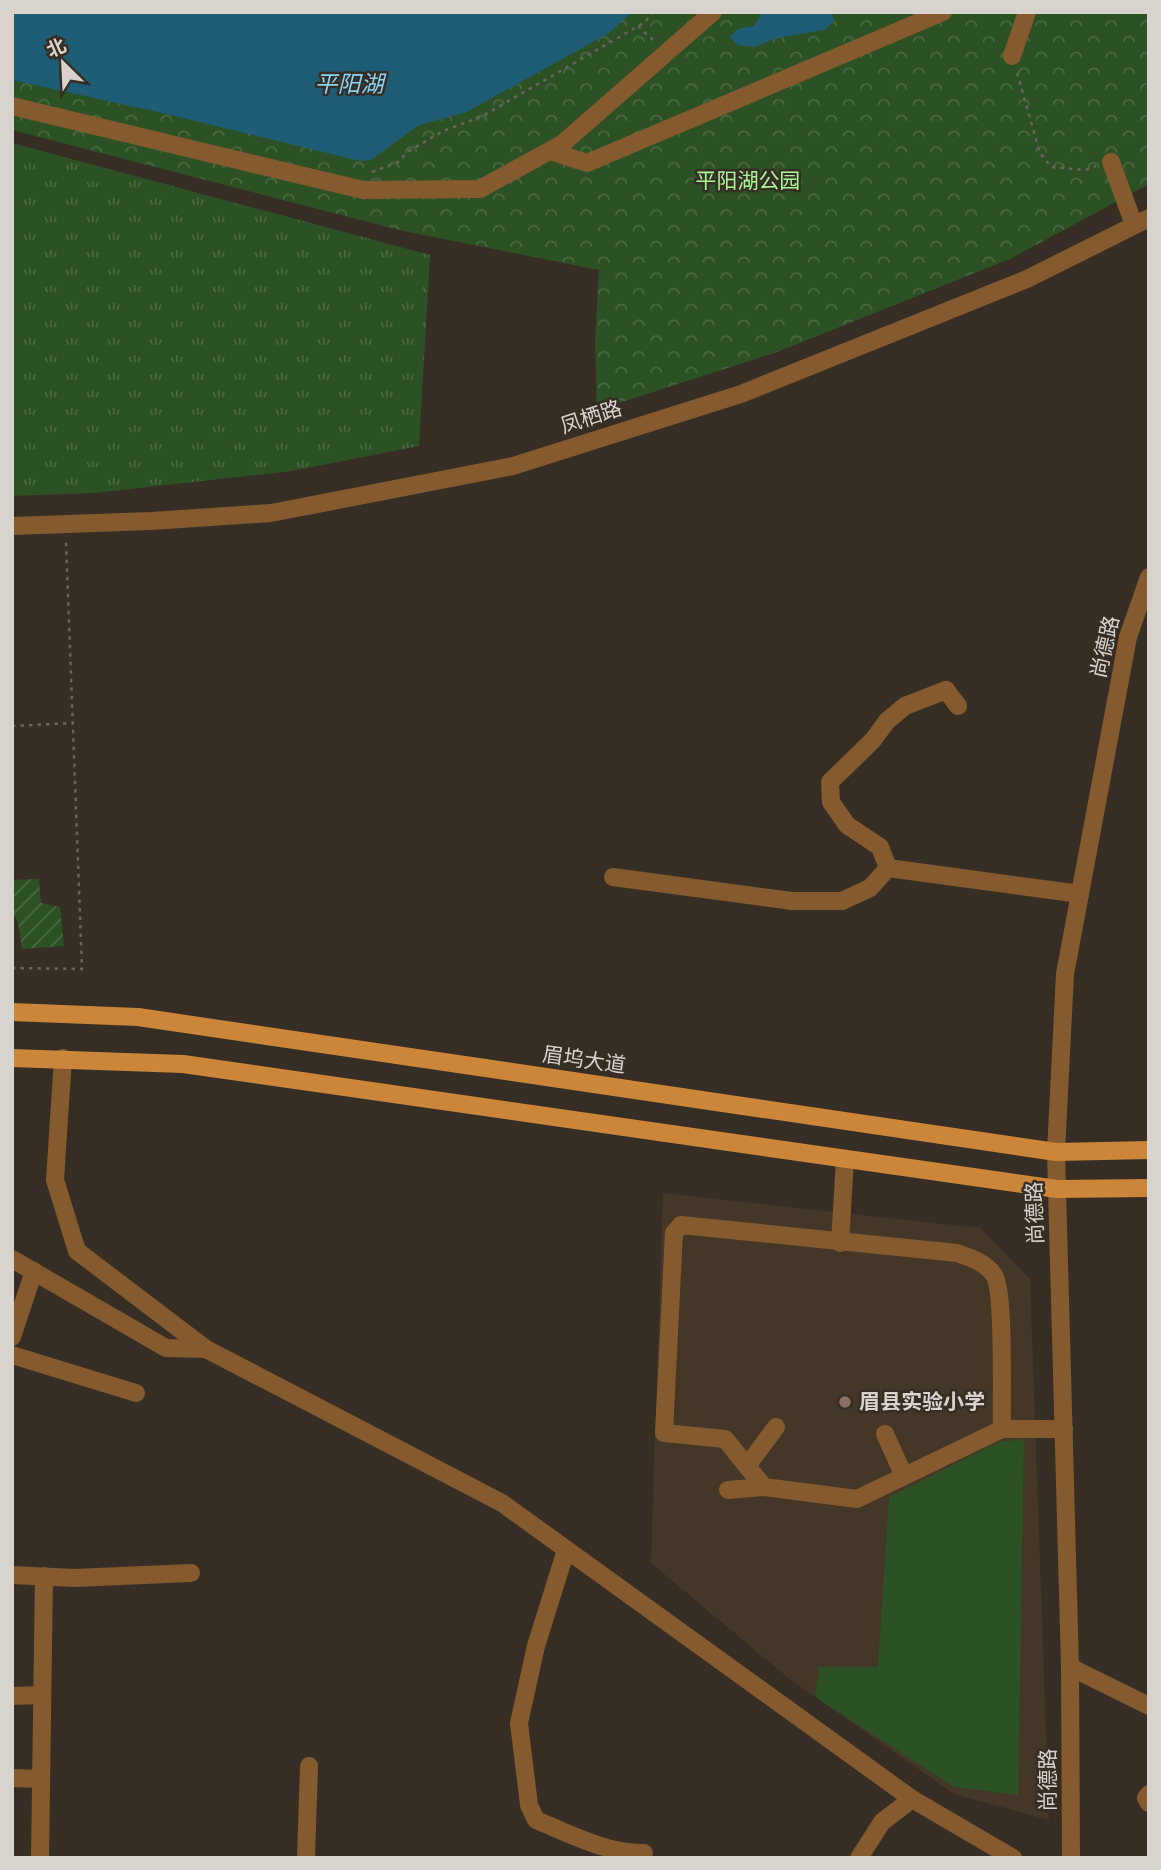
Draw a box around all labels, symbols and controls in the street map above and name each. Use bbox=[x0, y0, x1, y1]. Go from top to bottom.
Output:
north arrow bbox=[28, 28, 98, 98]
text: 北 bbox=[42, 32, 70, 63]
water label: 平阳湖 bbox=[315, 67, 387, 99]
park label: 平阳湖公园 bbox=[696, 166, 801, 194]
street label: 凤栖路 bbox=[556, 393, 625, 439]
street label: 尚德路 bbox=[1083, 613, 1125, 681]
street label: 眉坞大道 bbox=[541, 1039, 628, 1079]
street label: 尚德路 bbox=[1019, 1181, 1049, 1245]
place label: 眉县实验小学 bbox=[859, 1387, 985, 1415]
marker: 眉县实验小学 bbox=[837, 1394, 853, 1410]
street label: 尚德路 bbox=[1033, 1749, 1061, 1812]

